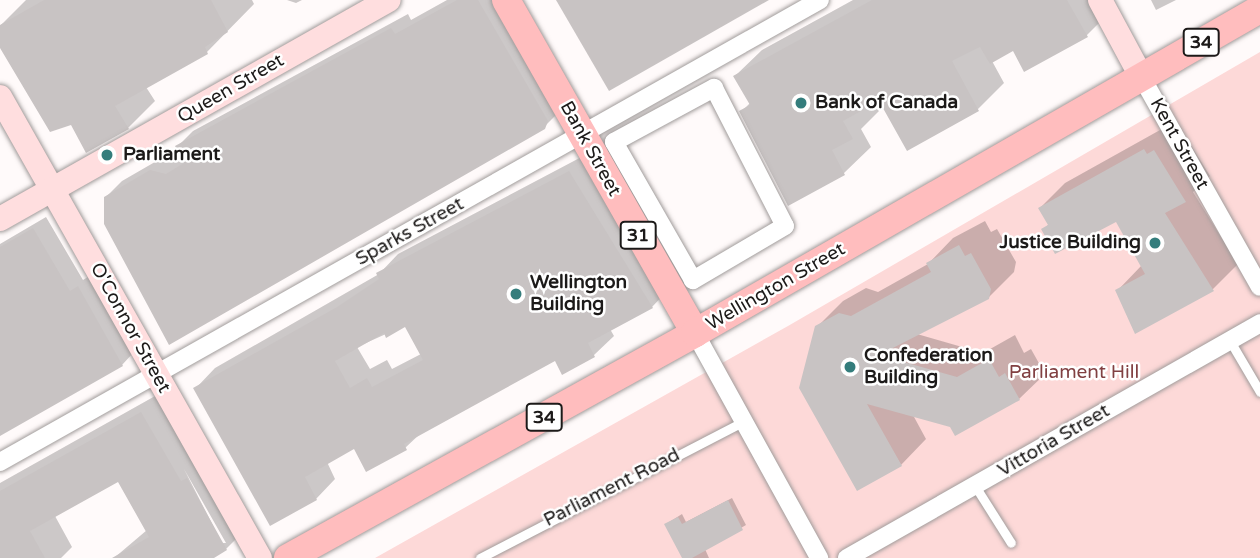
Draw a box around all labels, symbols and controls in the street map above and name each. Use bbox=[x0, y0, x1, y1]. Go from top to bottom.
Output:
road number: 34 bbox=[1182, 28, 1220, 56]
street label: Queen Street bbox=[174, 49, 288, 129]
place label: Bank of Canada bbox=[815, 92, 958, 114]
street label: Kent Street bbox=[1144, 94, 1214, 194]
marker: Bank of Canada bbox=[793, 95, 809, 111]
street label: Bank Street bbox=[555, 98, 625, 200]
place label: Parliament bbox=[123, 144, 220, 166]
marker: Parliament bbox=[97, 145, 117, 165]
street label: Sparks Street bbox=[352, 193, 468, 271]
road number: 31 bbox=[619, 220, 657, 249]
place label: Justice Building bbox=[999, 232, 1141, 254]
marker: Justice Building bbox=[1147, 235, 1163, 251]
street label: Wellington Street bbox=[703, 238, 849, 336]
street label: O'Connor Street bbox=[85, 259, 175, 397]
place label: Wellington Building bbox=[530, 272, 627, 316]
marker: Wellington Building bbox=[508, 286, 524, 302]
place label: Confederation Building bbox=[864, 345, 993, 389]
marker: Confederation Building bbox=[842, 359, 858, 375]
park label: Parliament Hill bbox=[1009, 362, 1139, 384]
street label: Vittoria Street bbox=[994, 400, 1114, 482]
road number: 34 bbox=[525, 402, 563, 432]
street label: Parliament Road bbox=[540, 444, 684, 532]

